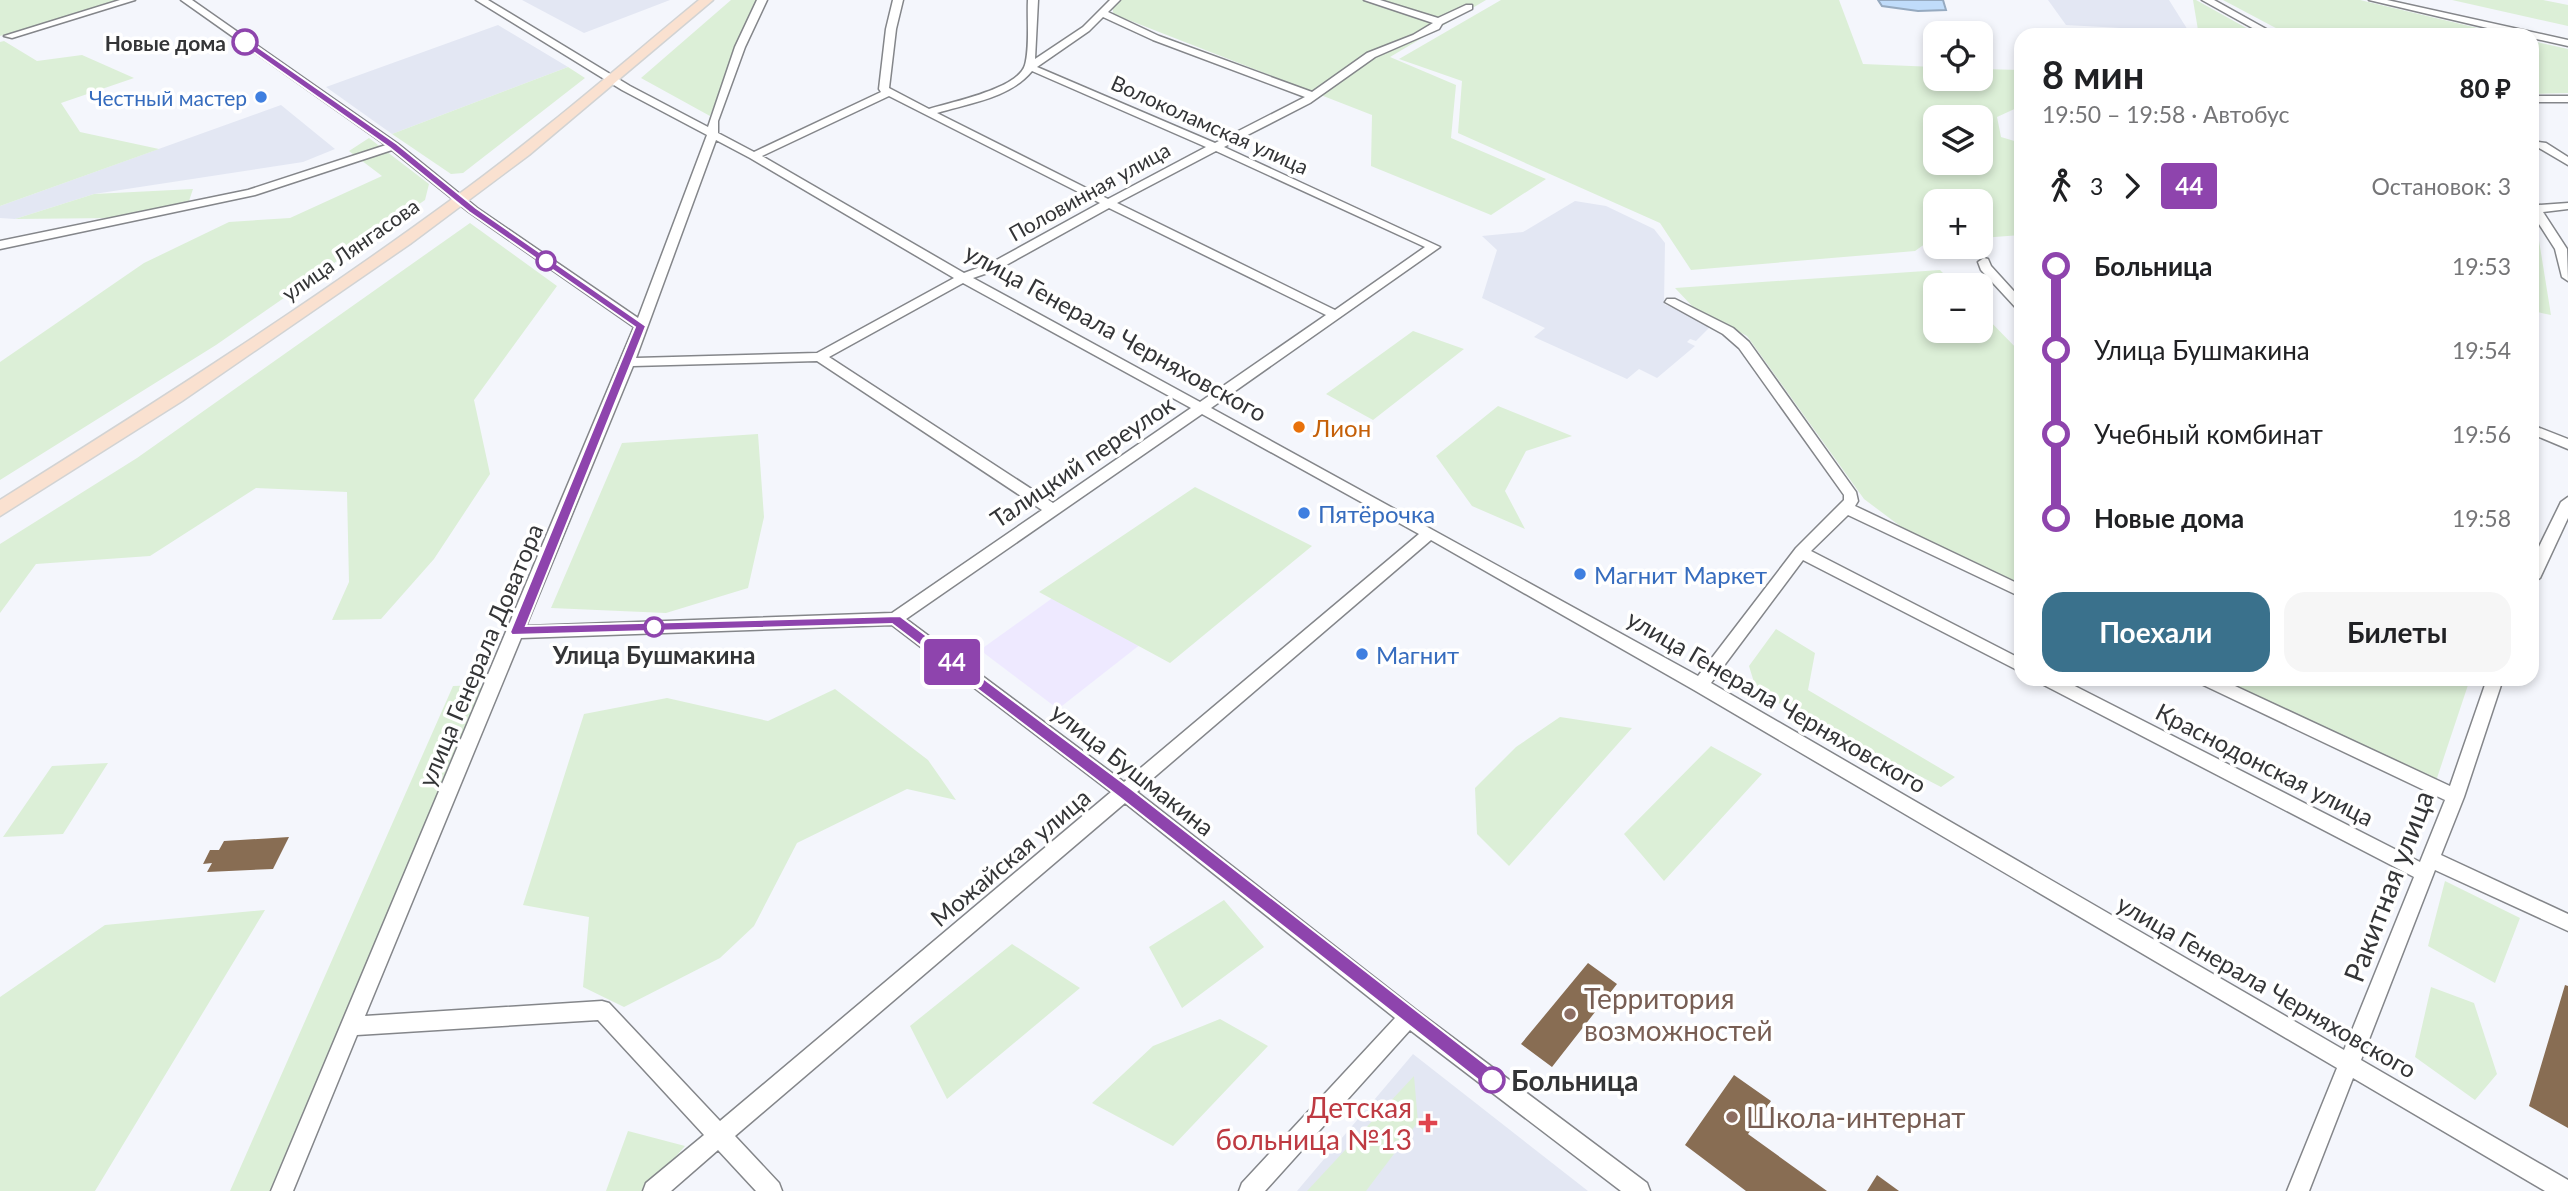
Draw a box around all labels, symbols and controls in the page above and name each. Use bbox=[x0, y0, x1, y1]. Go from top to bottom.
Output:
map controls bbox=[1923, 21, 1993, 343]
button: locate bbox=[1923, 21, 1993, 91]
marker: Новые дома bbox=[232, 29, 258, 55]
place label: Новые дома bbox=[105, 30, 226, 55]
text: 8 мин bbox=[2042, 51, 2144, 97]
street label: Волоколамская улица bbox=[1108, 69, 1312, 179]
text: 80 ₽ bbox=[2459, 72, 2511, 104]
place label: Честный мастер bbox=[89, 85, 247, 110]
marker: Честный мастер bbox=[253, 89, 269, 105]
text: 19:50 – 19:58 · Автобус bbox=[2042, 100, 2290, 128]
button: layers bbox=[1923, 105, 1993, 175]
street label: Половинная улица bbox=[1004, 136, 1174, 246]
icon: walk bbox=[2042, 167, 2080, 205]
icon: forward bbox=[2113, 167, 2151, 205]
text: 44 bbox=[2175, 171, 2203, 200]
text: 3 bbox=[2090, 172, 2103, 200]
text: Остановок: 3 bbox=[2371, 172, 2511, 200]
button: + bbox=[1923, 189, 1993, 259]
street label: улица Лянгасова bbox=[277, 192, 423, 306]
street label: улица Генерала Черняховского bbox=[960, 237, 1272, 427]
text: Больница bbox=[2094, 250, 2212, 282]
unlabelled marker bbox=[536, 251, 556, 271]
text: 19:53 bbox=[2452, 252, 2511, 280]
button: − bbox=[1923, 273, 1993, 343]
text: Улица Бушмакина bbox=[2094, 334, 2310, 366]
text: 19:54 bbox=[2452, 336, 2511, 364]
street label: Талицкий переулок bbox=[985, 388, 1180, 533]
place label: Лион bbox=[1312, 413, 1371, 442]
text: Учебный комбинат bbox=[2094, 418, 2323, 450]
marker: Лион bbox=[1291, 419, 1307, 435]
text: 19:56 bbox=[2452, 420, 2511, 448]
place label: Пятёрочка bbox=[1318, 499, 1435, 528]
text: Новые дома bbox=[2094, 502, 2244, 534]
text: 19:58 bbox=[2452, 504, 2511, 532]
marker: Пятёрочка bbox=[1296, 505, 1312, 521]
street label: улица Генерала Доватора bbox=[411, 519, 549, 791]
place label: Магнит Маркет bbox=[1594, 560, 1767, 589]
marker: Магнит Маркет bbox=[1572, 566, 1588, 582]
button: Поехали bbox=[2042, 592, 2270, 672]
button: Билеты bbox=[2284, 592, 2511, 672]
street label: улица Генерала Черняховского bbox=[1622, 603, 1932, 799]
marker: Улица Бушмакина bbox=[644, 617, 664, 637]
line badge: 44 bbox=[920, 639, 984, 685]
place label: Улица Бушмакина bbox=[552, 640, 755, 669]
place label: Магнит bbox=[1376, 640, 1459, 669]
marker: Магнит bbox=[1354, 646, 1370, 662]
text: 44 bbox=[938, 647, 966, 676]
street label: улица Бушмакина bbox=[1046, 696, 1220, 842]
street label: Краснодонская улица bbox=[2151, 696, 2379, 832]
street label: Можайская улица bbox=[924, 782, 1096, 932]
street label: Ракитная улица bbox=[2336, 786, 2440, 986]
street label: улица Генерала Черняховского bbox=[2112, 888, 2422, 1084]
place label: Территория возможностей bbox=[1584, 981, 1773, 1047]
marker: Территория возможностей bbox=[1562, 1006, 1578, 1022]
place label: Больница bbox=[1511, 1063, 1638, 1097]
marker: Больница bbox=[1479, 1067, 1505, 1093]
place label: Детская больница №13 bbox=[1216, 1090, 1412, 1156]
place label: Школа-интернат bbox=[1746, 1100, 1965, 1134]
marker: Школа-интернат bbox=[1724, 1109, 1740, 1125]
marker: Детская больница №13 bbox=[1418, 1113, 1438, 1133]

